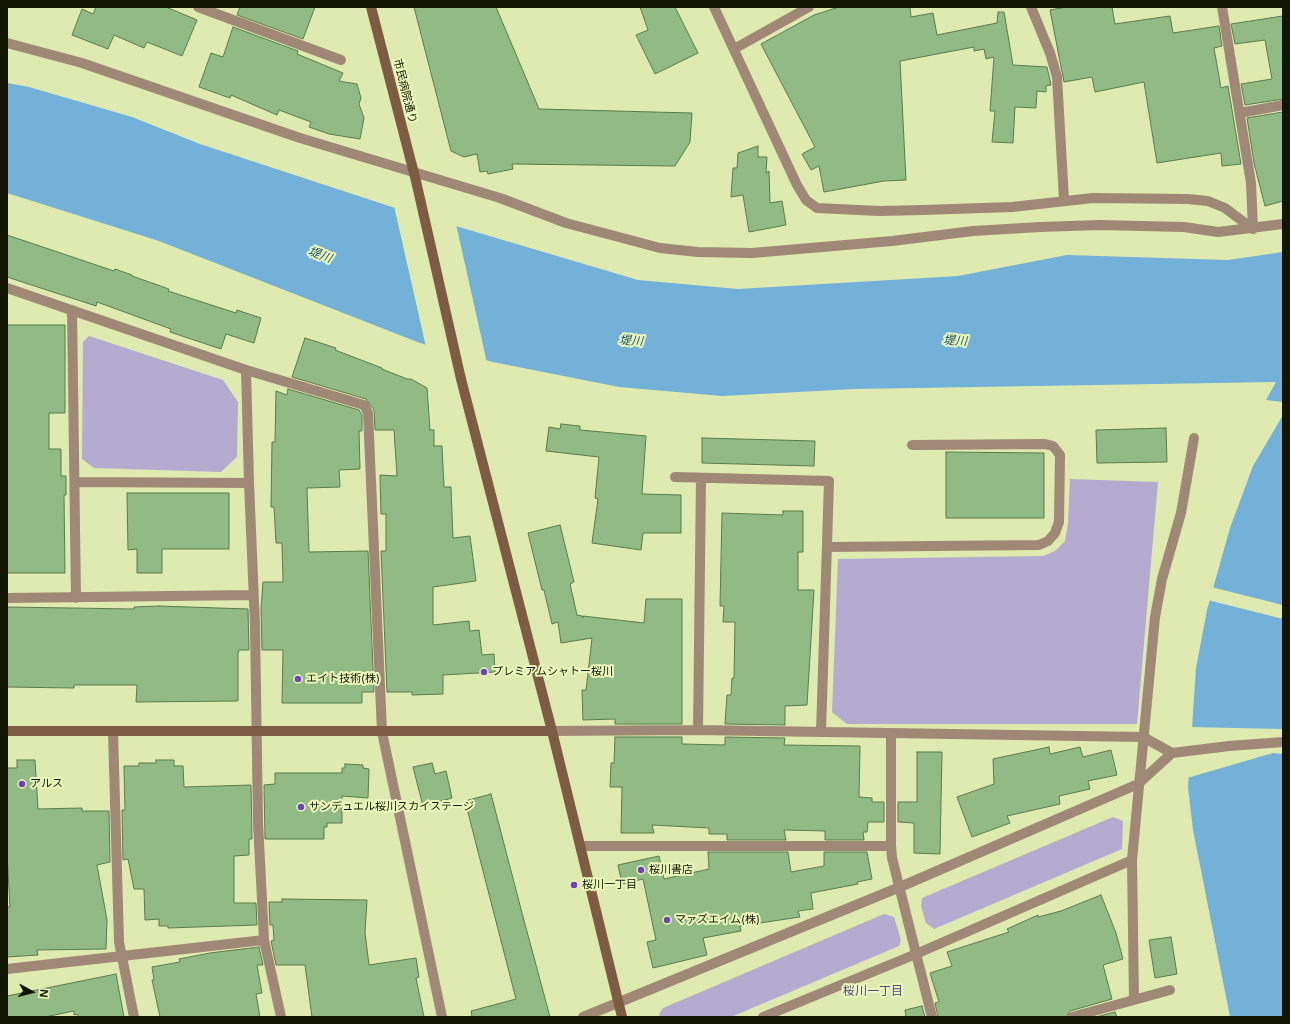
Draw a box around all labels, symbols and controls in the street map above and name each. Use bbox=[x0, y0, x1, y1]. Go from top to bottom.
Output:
street label: 市民病院通り bbox=[391, 57, 419, 125]
water label: 堤川 bbox=[306, 244, 334, 266]
water label: 堤川 bbox=[619, 333, 643, 349]
water label: 堤川 bbox=[943, 333, 967, 349]
place label: プレミアムシャトー桜川 bbox=[492, 665, 613, 679]
marker: プレミアムシャトー桜川 bbox=[479, 667, 489, 677]
place label: エイト技術(株) bbox=[306, 672, 380, 686]
marker: エイト技術(株) bbox=[293, 674, 303, 684]
place label: アルス bbox=[30, 777, 63, 791]
marker: アルス bbox=[17, 779, 27, 789]
place label: サンデュエル桜川スカイステージ bbox=[309, 800, 474, 814]
marker: サンデュエル桜川スカイステージ bbox=[296, 802, 306, 812]
place label: 桜川書店 bbox=[649, 863, 693, 877]
marker: 桜川書店 bbox=[636, 865, 646, 875]
place label: 桜川一丁目 bbox=[582, 878, 637, 892]
marker: 桜川一丁目 bbox=[569, 880, 579, 890]
place label: マァズエイム(株) bbox=[675, 913, 760, 927]
marker: マァズエイム(株) bbox=[662, 915, 672, 925]
north arrow bbox=[12, 972, 52, 1012]
district label: 桜川一丁目 bbox=[843, 984, 903, 998]
text: N bbox=[36, 988, 51, 998]

